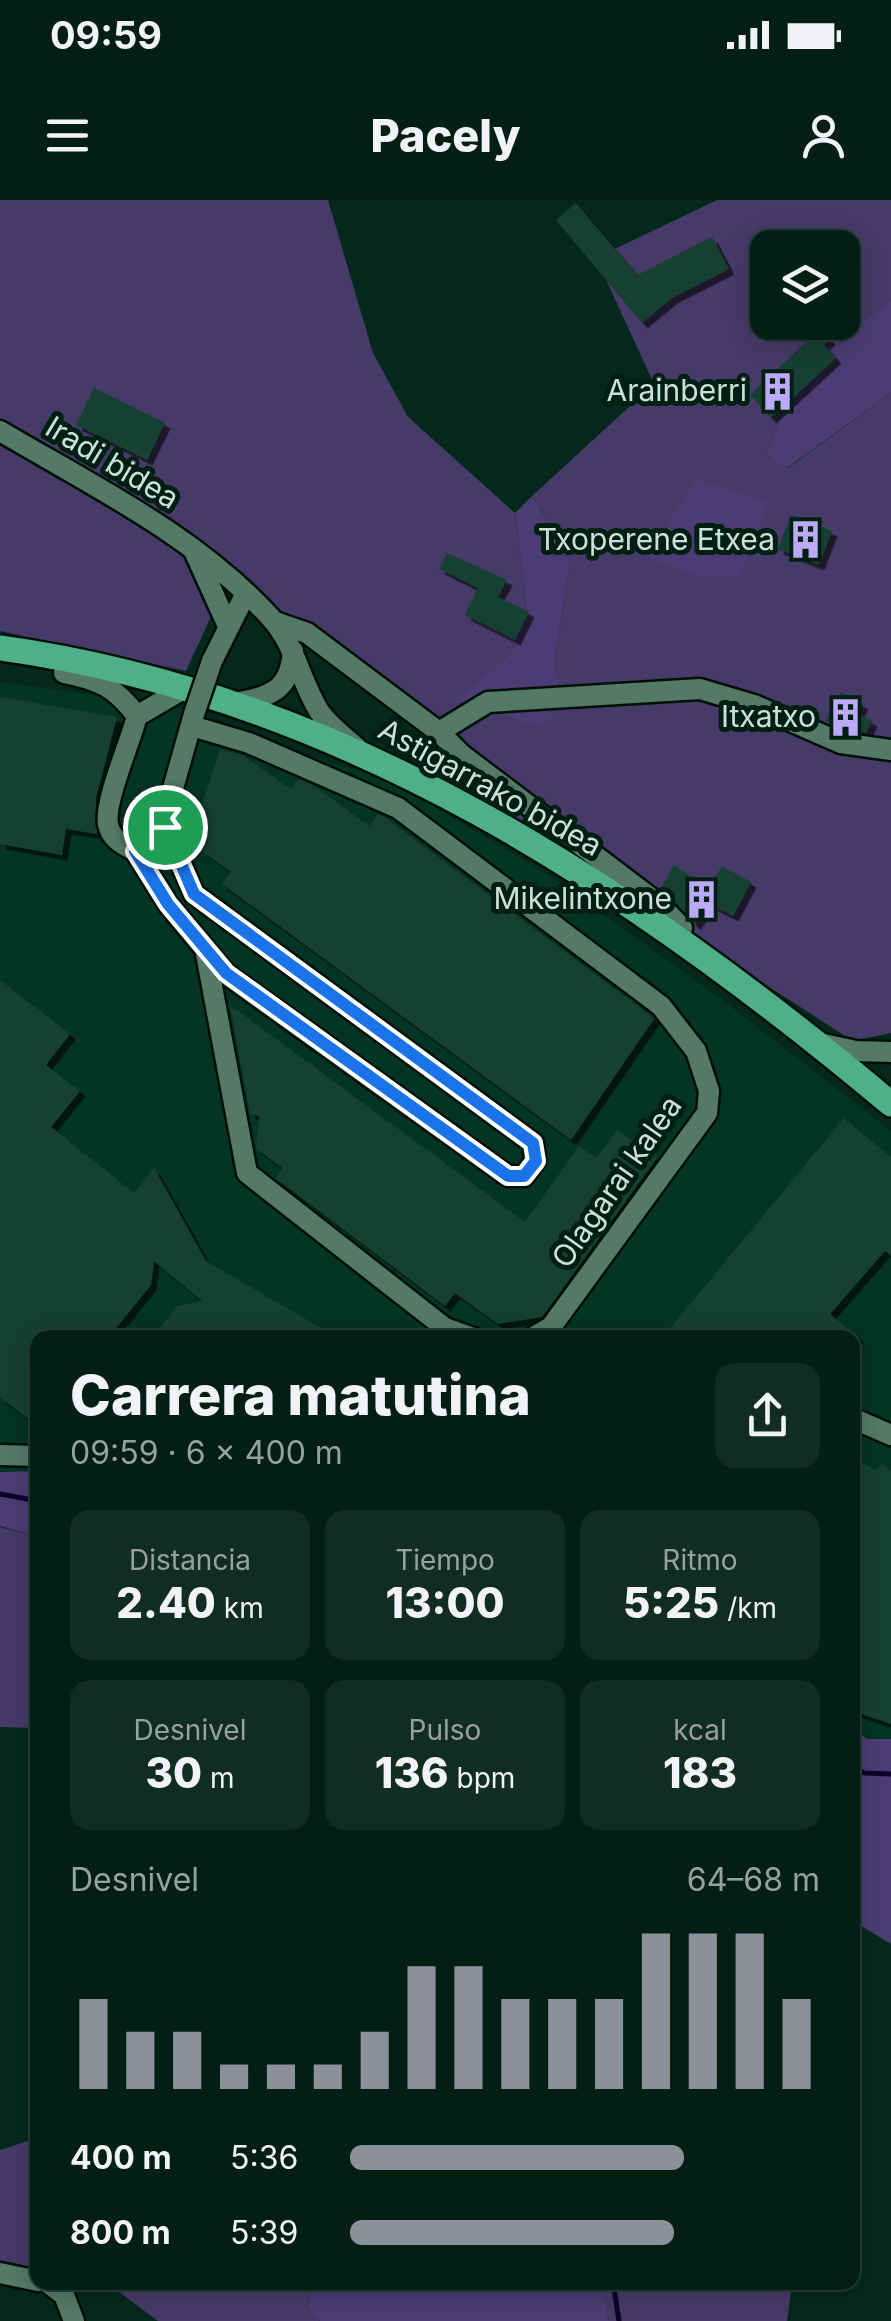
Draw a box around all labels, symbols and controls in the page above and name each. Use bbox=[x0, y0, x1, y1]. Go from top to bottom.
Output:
text: 09:59 bbox=[50, 12, 162, 58]
icon: menu bbox=[40, 108, 95, 163]
text: Pacely bbox=[371, 108, 520, 163]
icon: person bbox=[796, 108, 851, 163]
map controls bbox=[750, 230, 860, 340]
button: layers bbox=[750, 230, 860, 340]
building icon: Arainberri bbox=[756, 370, 798, 412]
place label: Arainberri bbox=[607, 372, 747, 408]
street label: Iradi bidea bbox=[39, 408, 186, 516]
building icon: Txoperene Etxea bbox=[784, 519, 826, 561]
place label: Txoperene Etxea bbox=[538, 521, 775, 557]
building icon: Itxatxo bbox=[825, 696, 867, 738]
place label: Itxatxo bbox=[721, 698, 816, 734]
street label: Astigarrako bidea bbox=[373, 711, 608, 863]
pin bbox=[123, 785, 208, 870]
icon: arrive bbox=[138, 800, 193, 855]
building icon: Mikelintxone bbox=[681, 878, 723, 920]
place label: Mikelintxone bbox=[493, 880, 672, 916]
street label: Olagarai kalea bbox=[544, 1089, 689, 1274]
text: Carrera matutina bbox=[70, 1362, 531, 1428]
button: share bbox=[715, 1363, 820, 1468]
text: 09:59 · 6 × 400 m bbox=[70, 1433, 343, 1472]
text: Distancia bbox=[129, 1543, 251, 1577]
text: Tiempo bbox=[395, 1543, 495, 1577]
text: Ritmo bbox=[662, 1543, 738, 1577]
text: 2.40 bbox=[116, 1577, 216, 1628]
text: 13:00 bbox=[385, 1577, 505, 1628]
text: 5:25 bbox=[623, 1577, 719, 1628]
text: km bbox=[216, 1591, 264, 1625]
text: /km bbox=[719, 1591, 777, 1625]
text: Desnivel bbox=[134, 1713, 246, 1747]
text: Pulso bbox=[409, 1713, 481, 1747]
text: kcal bbox=[673, 1713, 727, 1747]
text: 30 bbox=[145, 1747, 202, 1798]
text: 136 bbox=[375, 1747, 449, 1798]
text: 183 bbox=[663, 1747, 737, 1798]
text: m bbox=[202, 1761, 235, 1795]
text: bpm bbox=[449, 1761, 515, 1795]
text: Desnivel bbox=[70, 1860, 199, 1899]
text: 64–68 m bbox=[687, 1860, 820, 1899]
text: 400 m bbox=[70, 2138, 172, 2177]
text: 5:36 bbox=[230, 2138, 298, 2177]
text: 800 m bbox=[70, 2213, 171, 2252]
text: 5:39 bbox=[230, 2213, 298, 2252]

